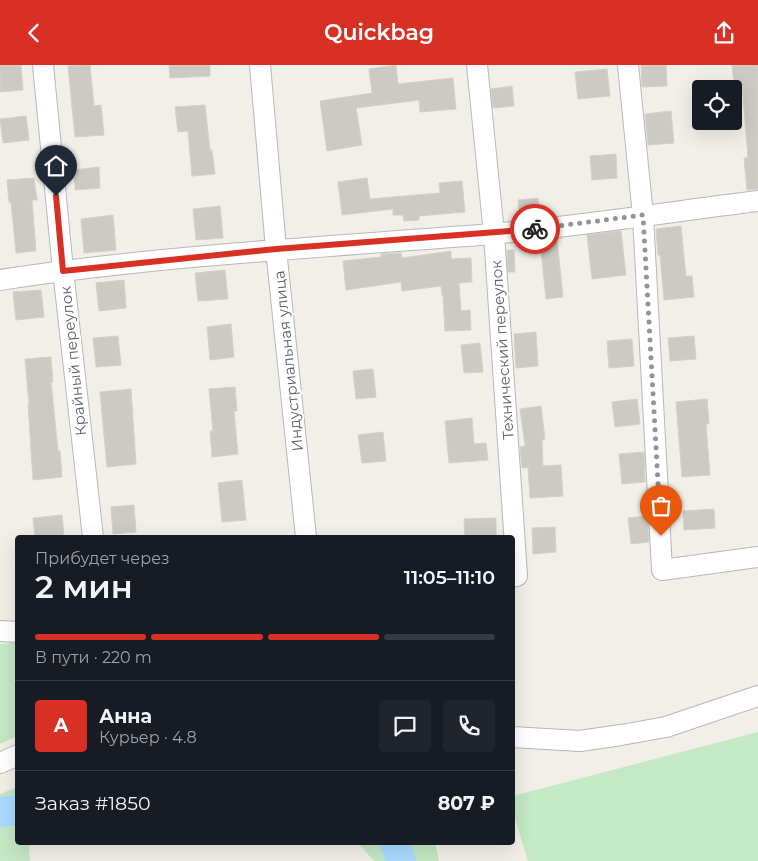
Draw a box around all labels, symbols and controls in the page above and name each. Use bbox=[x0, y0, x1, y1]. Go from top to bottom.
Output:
icon: back bbox=[20, 19, 48, 47]
text: Quickbag bbox=[324, 19, 434, 46]
icon: share bbox=[710, 19, 738, 47]
map controls bbox=[692, 80, 742, 130]
button: locate bbox=[692, 80, 742, 130]
pin bbox=[35, 145, 77, 196]
icon: home bbox=[42, 152, 70, 180]
courier bbox=[510, 204, 560, 254]
icon: bike bbox=[521, 215, 549, 243]
street label: Технический переулок bbox=[486, 259, 518, 440]
street label: Индустриальная улица bbox=[269, 270, 307, 452]
street label: Крайный переулок bbox=[56, 285, 90, 437]
pin bbox=[640, 485, 682, 536]
icon: bag bbox=[647, 492, 675, 520]
text: Прибудет через bbox=[35, 549, 170, 568]
text: 11:05–11:10 bbox=[404, 566, 495, 589]
text: 2 мин bbox=[35, 567, 133, 606]
text: В пути · 220 m bbox=[35, 648, 152, 667]
button: chat bbox=[379, 700, 431, 752]
button: phone bbox=[443, 700, 495, 752]
text: Анна bbox=[99, 705, 152, 728]
text: А bbox=[53, 714, 69, 737]
text: Курьер · 4.8 bbox=[99, 728, 197, 747]
text: Заказ #1850 bbox=[35, 792, 150, 815]
text: 807 ₽ bbox=[438, 792, 495, 815]

